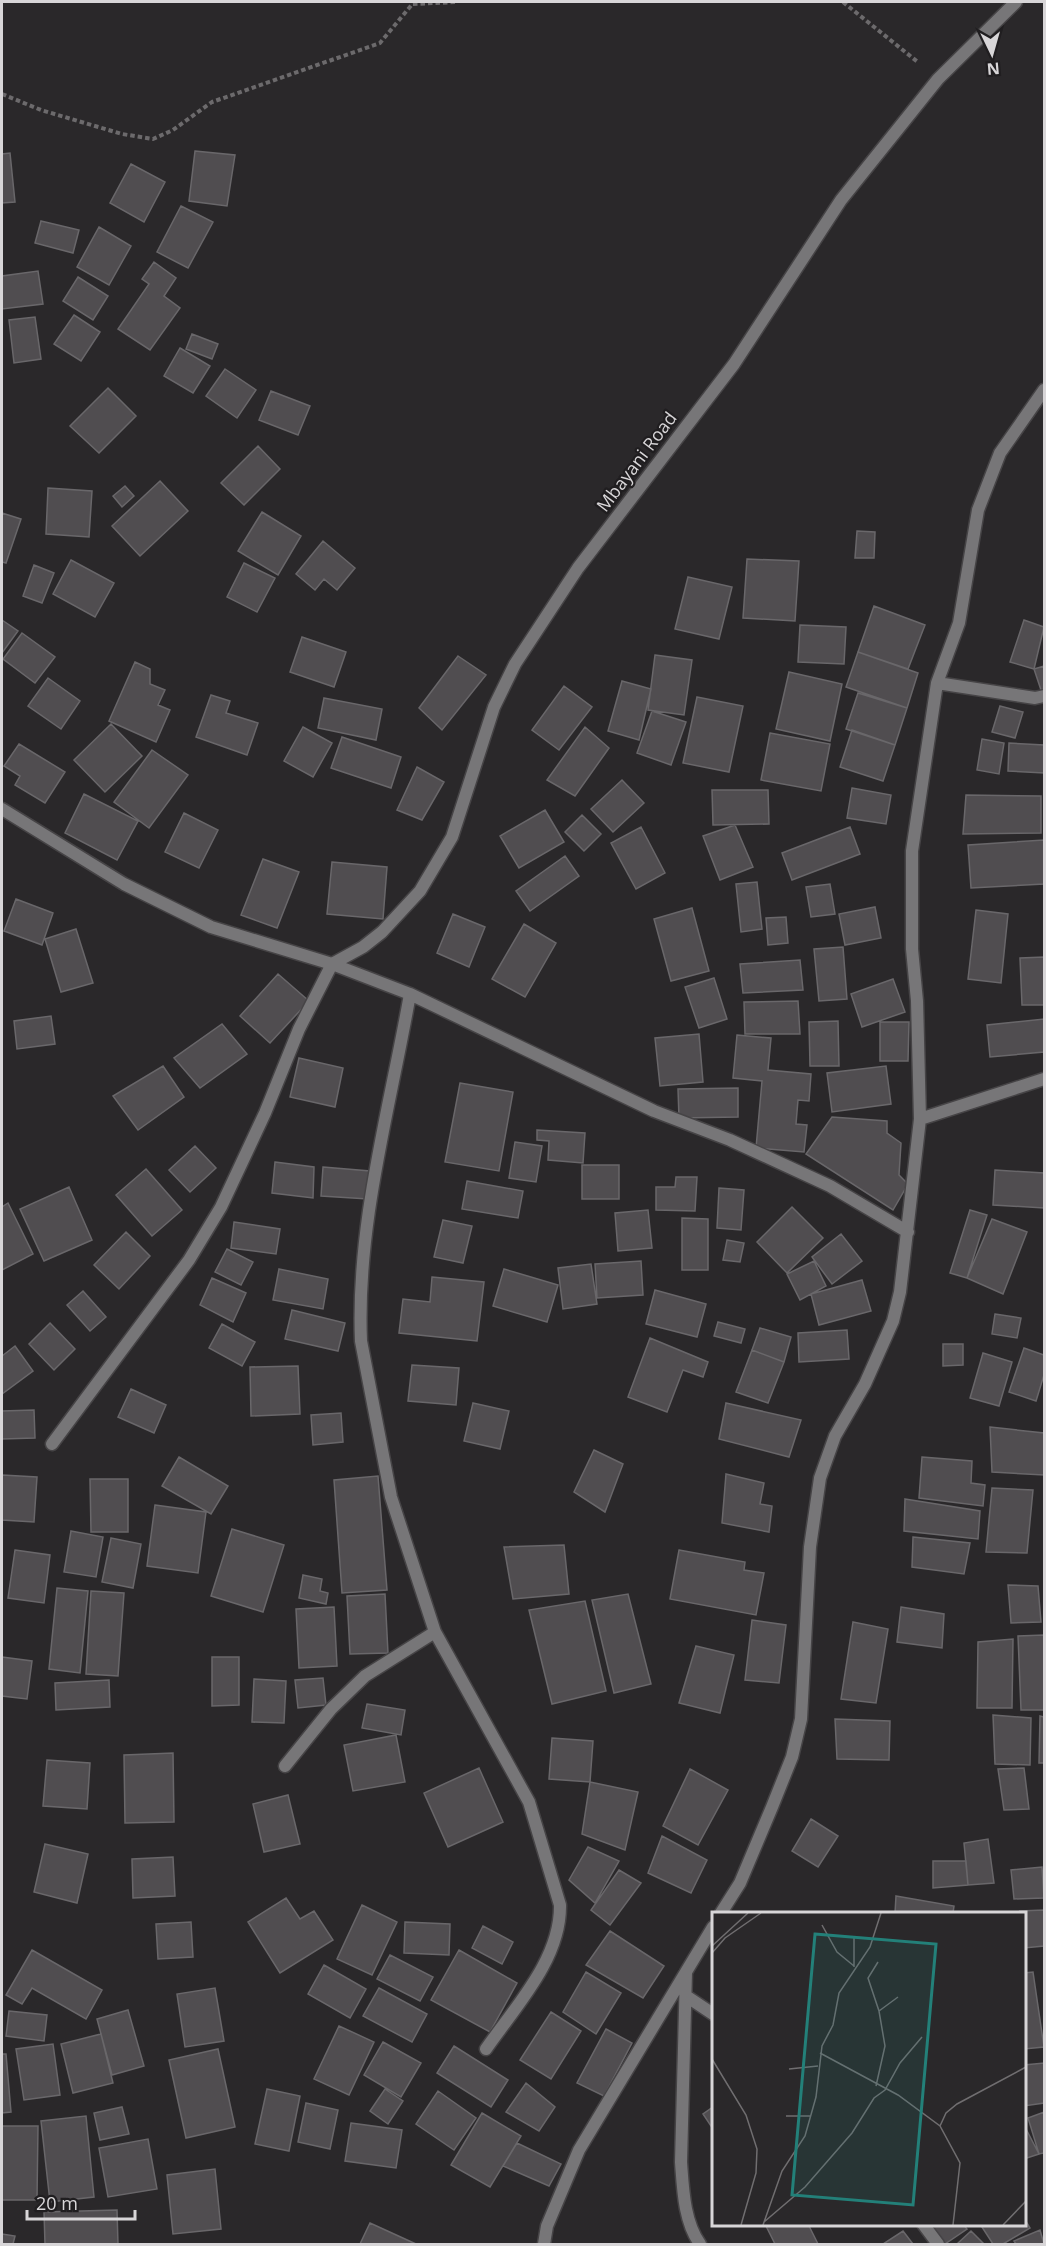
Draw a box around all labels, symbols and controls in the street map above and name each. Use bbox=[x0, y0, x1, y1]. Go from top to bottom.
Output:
north arrow bbox=[962, 24, 1022, 84]
text: N bbox=[986, 57, 1001, 80]
street label: Mbayani Road bbox=[591, 406, 682, 516]
inset map bbox=[712, 1912, 1025, 2225]
scale bar bbox=[27, 2183, 135, 2221]
text: 20 m bbox=[36, 2191, 78, 2215]

